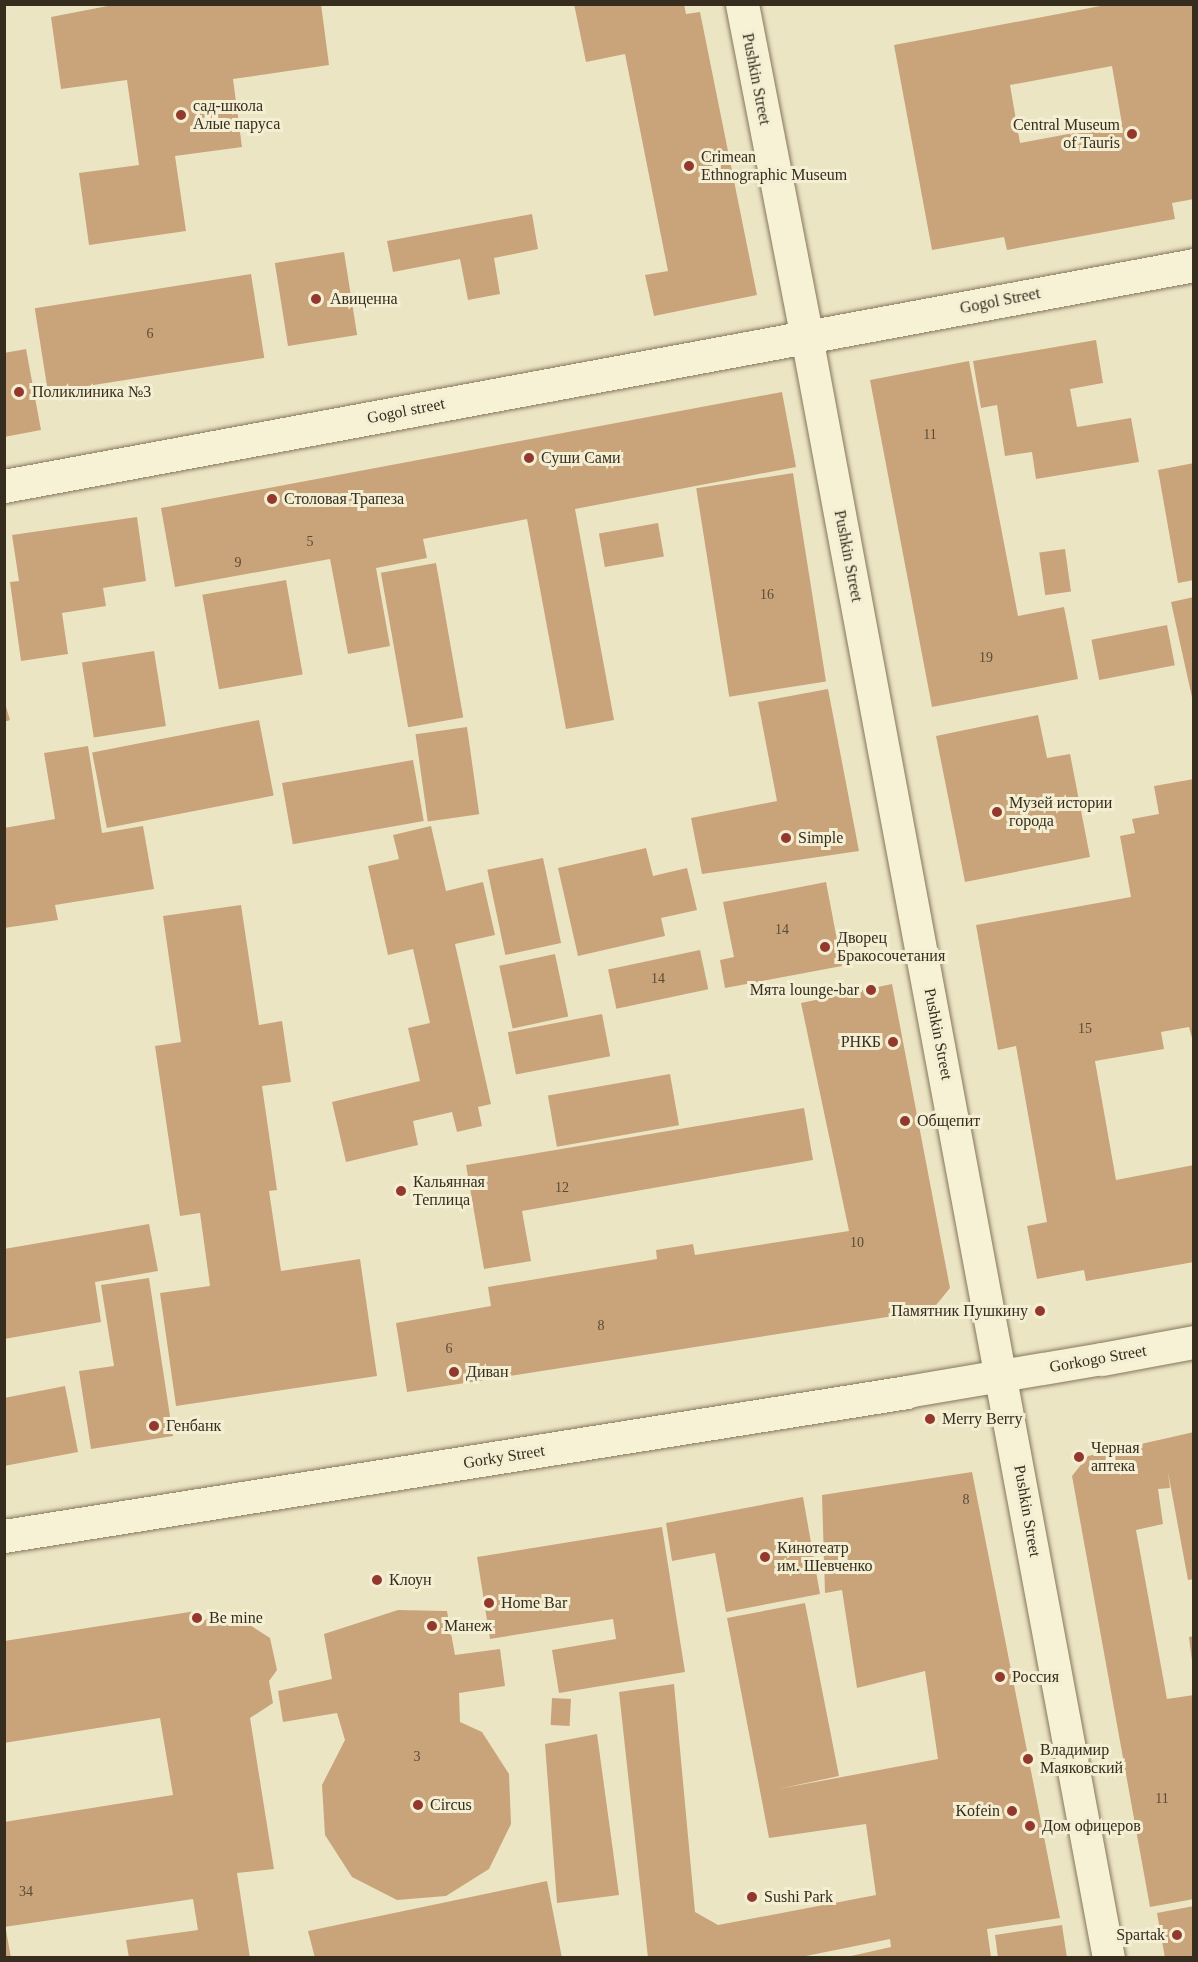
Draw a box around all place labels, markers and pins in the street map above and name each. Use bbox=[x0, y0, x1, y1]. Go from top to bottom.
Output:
place label: сад-школа Алые паруса bbox=[193, 96, 280, 134]
marker: сад-школа Алые паруса bbox=[174, 108, 188, 122]
place label: Central Museum of Tauris bbox=[1013, 115, 1120, 153]
marker: Central Museum of Tauris bbox=[1125, 127, 1139, 141]
place label: Crimean Ethnographic Museum bbox=[701, 147, 847, 185]
marker: Crimean Ethnographic Museum bbox=[682, 159, 696, 173]
place label: Авиценна bbox=[330, 289, 398, 309]
marker: Авиценна bbox=[307, 290, 325, 308]
place label: Поликлиника №3 bbox=[32, 382, 151, 402]
marker: Поликлиника №3 bbox=[10, 383, 28, 401]
place label: Суши Сами bbox=[541, 448, 621, 468]
marker: Суши Сами bbox=[522, 451, 536, 465]
place label: Столовая Трапеза bbox=[284, 489, 404, 509]
marker: Столовая Трапеза bbox=[265, 492, 279, 506]
place label: Музей истории города bbox=[1009, 793, 1112, 831]
marker: Музей истории города bbox=[990, 805, 1004, 819]
place label: Simple bbox=[798, 828, 843, 848]
marker: Simple bbox=[779, 831, 793, 845]
place label: Дворец Бракосочетания bbox=[837, 928, 945, 966]
marker: Дворец Бракосочетания bbox=[818, 940, 832, 954]
place label: Мята lounge-bar bbox=[750, 980, 859, 1000]
marker: Мята lounge-bar bbox=[864, 983, 878, 997]
place label: РНКБ bbox=[841, 1032, 881, 1052]
marker: РНКБ bbox=[886, 1035, 900, 1049]
place label: Общепит bbox=[917, 1111, 980, 1131]
marker: Общепит bbox=[898, 1114, 912, 1128]
place label: Кальянная Теплица bbox=[413, 1172, 485, 1210]
marker: Кальянная Теплица bbox=[394, 1184, 408, 1198]
place label: Памятник Пушкину bbox=[891, 1301, 1028, 1321]
marker: Памятник Пушкину bbox=[1033, 1304, 1047, 1318]
place label: Диван bbox=[466, 1362, 508, 1382]
marker: Диван bbox=[447, 1365, 461, 1379]
place label: Merry Berry bbox=[942, 1409, 1022, 1429]
marker: Merry Berry bbox=[923, 1412, 937, 1426]
place label: Генбанк bbox=[166, 1416, 221, 1436]
marker: Генбанк bbox=[147, 1419, 161, 1433]
place label: Черная аптека bbox=[1091, 1438, 1140, 1476]
marker: Черная аптека bbox=[1072, 1450, 1086, 1464]
place label: Кинотеатр им. Шевченко bbox=[777, 1538, 873, 1576]
marker: Кинотеатр им. Шевченко bbox=[758, 1550, 772, 1564]
place label: Клоун bbox=[389, 1570, 432, 1590]
marker: Клоун bbox=[370, 1573, 384, 1587]
place label: Home Bar bbox=[501, 1593, 567, 1613]
marker: Home Bar bbox=[482, 1596, 496, 1610]
place label: Be mine bbox=[209, 1608, 263, 1628]
marker: Be mine bbox=[190, 1611, 204, 1625]
place label: Манеж bbox=[444, 1616, 492, 1636]
marker: Манеж bbox=[425, 1619, 439, 1633]
place label: Россия bbox=[1012, 1667, 1059, 1687]
marker: Россия bbox=[993, 1670, 1007, 1684]
place label: Владимир Маяковский bbox=[1040, 1740, 1123, 1778]
marker: Владимир Маяковский bbox=[1021, 1752, 1035, 1766]
place label: Circus bbox=[430, 1795, 472, 1815]
marker: Circus bbox=[411, 1798, 425, 1812]
place label: Kofein bbox=[956, 1801, 1000, 1821]
marker: Kofein bbox=[1005, 1804, 1019, 1818]
place label: Дом офицеров bbox=[1042, 1816, 1141, 1836]
marker: Дом офицеров bbox=[1023, 1819, 1037, 1833]
place label: Sushi Park bbox=[764, 1887, 833, 1907]
marker: Sushi Park bbox=[745, 1890, 759, 1904]
place label: Spartak bbox=[1116, 1925, 1165, 1945]
marker: Spartak bbox=[1170, 1928, 1184, 1942]

